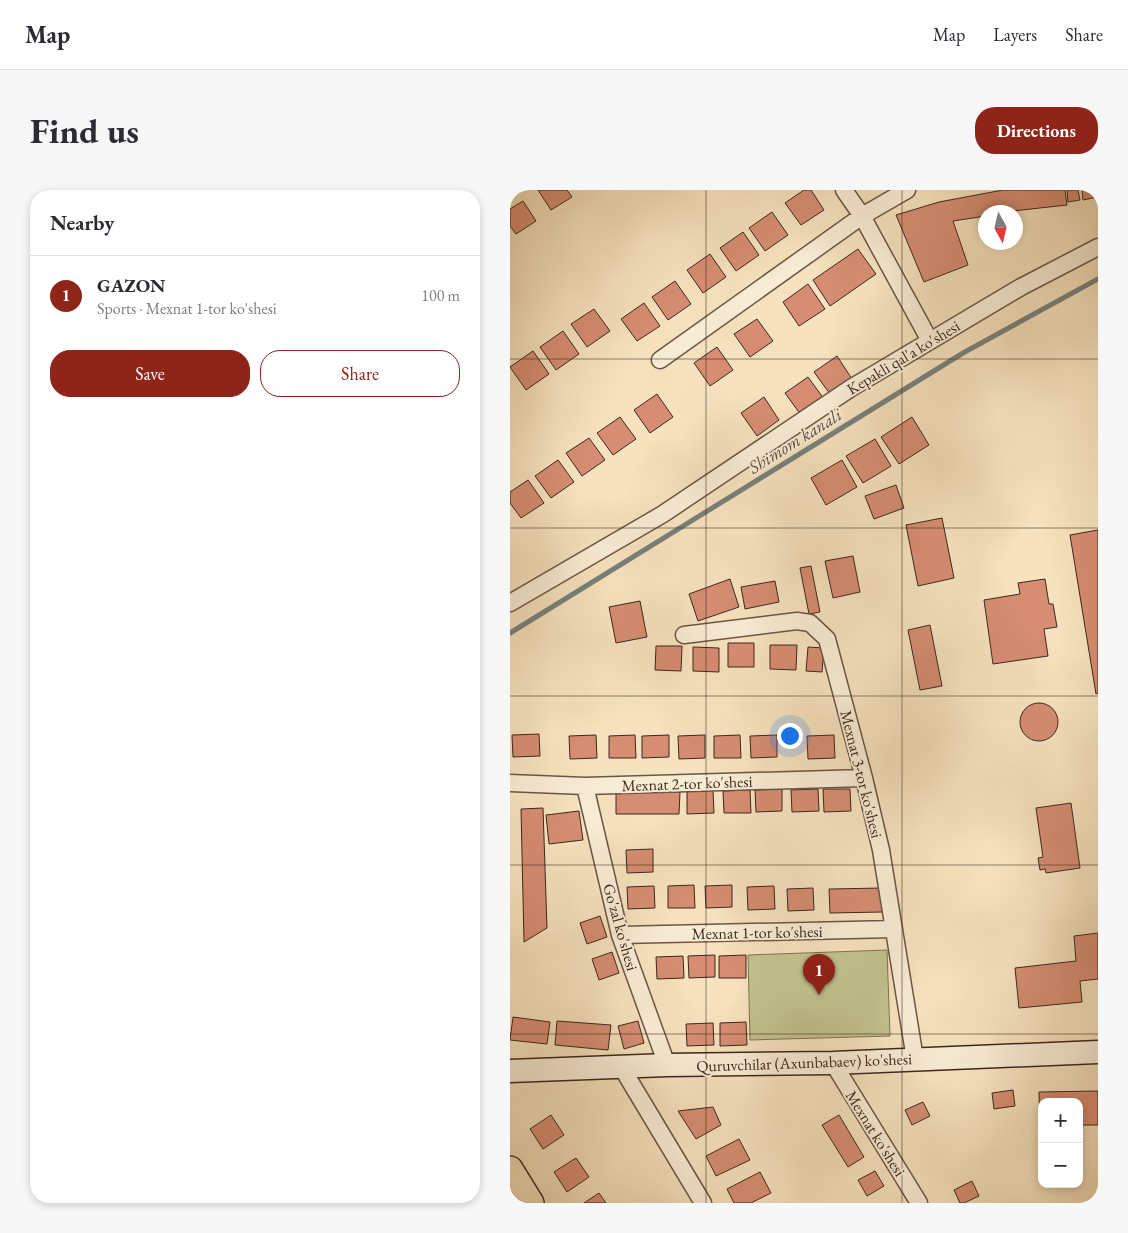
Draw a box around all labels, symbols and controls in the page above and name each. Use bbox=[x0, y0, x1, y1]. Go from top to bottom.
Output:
text: Map bbox=[25, 19, 70, 50]
text: Map bbox=[933, 23, 965, 46]
text: Layers bbox=[993, 23, 1037, 46]
text: Share bbox=[1065, 23, 1103, 46]
button: Directions bbox=[975, 107, 1098, 154]
text: Find us bbox=[30, 108, 139, 153]
north arrow bbox=[978, 205, 1023, 250]
text: Nearby bbox=[50, 209, 114, 236]
text: GAZON bbox=[97, 273, 165, 298]
text: 1 bbox=[62, 285, 70, 306]
text: 100 m bbox=[421, 285, 460, 306]
text: Sports · Mexnat 1-tor ko'shesi bbox=[97, 298, 277, 319]
street label: Kepakli qal'a ko'shesi bbox=[843, 315, 964, 400]
button: Save bbox=[50, 350, 250, 397]
button: Share bbox=[260, 350, 460, 397]
water label: Shimom kanali bbox=[743, 402, 846, 479]
street label: Mexnat 3-tor ko'shesi bbox=[835, 708, 888, 840]
your location bbox=[777, 723, 803, 749]
street label: Mexnat 2-tor ko'shesi bbox=[621, 771, 753, 796]
street label: Go'zal ko'shesi bbox=[598, 881, 643, 973]
street label: Mexnat 1-tor ko'shesi bbox=[691, 921, 823, 944]
pin: 1 bbox=[803, 954, 835, 995]
street label: Quruvchilar (Axunbabaev) ko'shesi bbox=[696, 1048, 912, 1077]
street label: Mexnat ko'shesi bbox=[841, 1086, 910, 1180]
map controls bbox=[1038, 1098, 1083, 1188]
button: + bbox=[1038, 1098, 1083, 1143]
button: − bbox=[1038, 1143, 1083, 1188]

